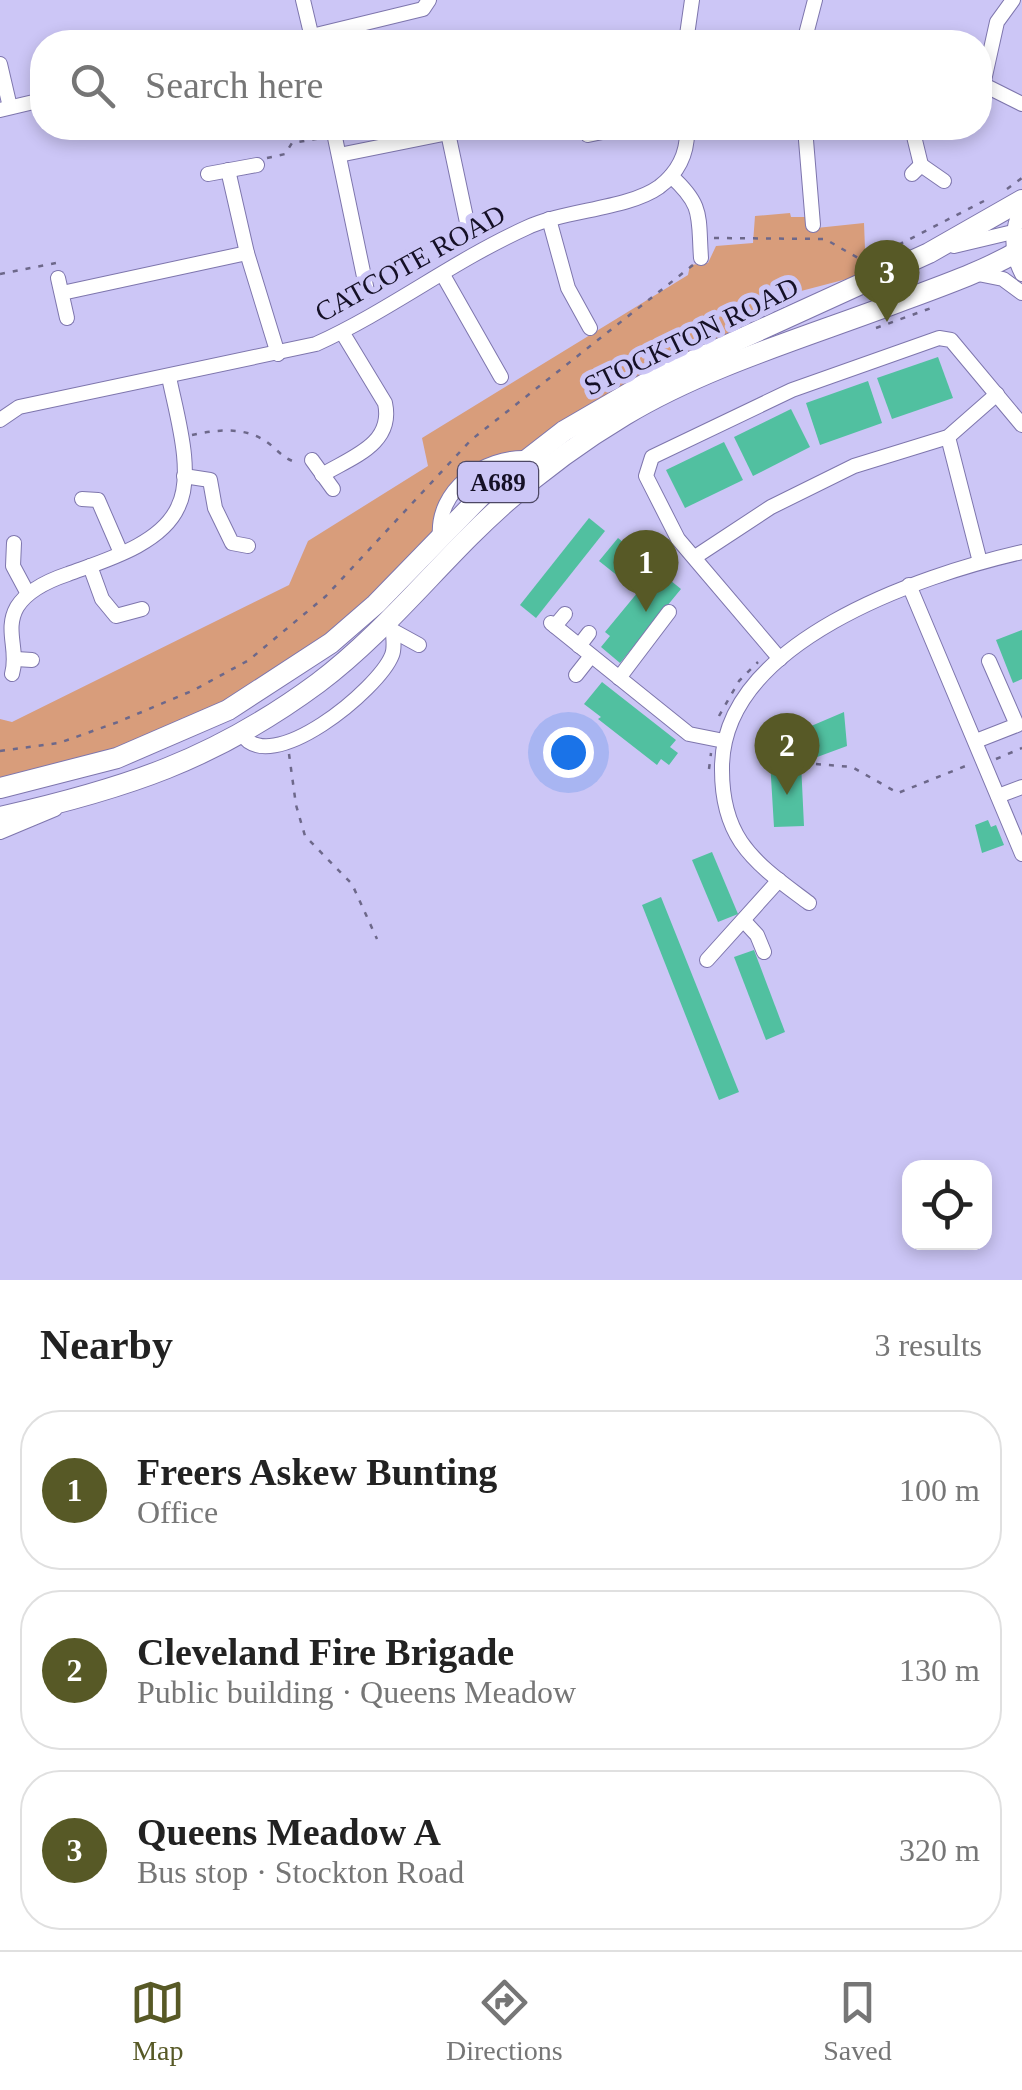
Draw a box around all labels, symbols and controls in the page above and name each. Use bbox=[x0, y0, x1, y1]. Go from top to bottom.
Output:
search box bbox=[30, 30, 992, 140]
icon: search bbox=[65, 58, 120, 113]
text: Search here bbox=[145, 64, 323, 106]
street label: CATCOTE ROAD bbox=[310, 198, 510, 328]
pin: 3 bbox=[854, 240, 920, 322]
street label: STOCKTON ROAD bbox=[579, 271, 803, 401]
road number: A689 bbox=[458, 462, 538, 502]
pin: 1 bbox=[614, 530, 678, 612]
pin: 2 bbox=[754, 712, 820, 795]
your location bbox=[543, 727, 594, 778]
map controls bbox=[902, 1160, 992, 1250]
button: locate bbox=[902, 1160, 992, 1250]
text: Nearby bbox=[40, 1322, 173, 1368]
text: 3 results bbox=[874, 1327, 982, 1363]
text: Freers Askew Bunting bbox=[137, 1451, 497, 1493]
text: 1 bbox=[67, 1472, 83, 1508]
text: 100 m bbox=[899, 1472, 980, 1508]
text: Office bbox=[137, 1494, 218, 1530]
text: Cleveland Fire Brigade bbox=[137, 1631, 514, 1673]
text: 2 bbox=[67, 1652, 83, 1688]
text: 130 m bbox=[899, 1652, 980, 1688]
text: Public building · Queens Meadow bbox=[137, 1674, 576, 1710]
text: Queens Meadow A bbox=[137, 1811, 441, 1853]
text: 3 bbox=[67, 1832, 83, 1868]
text: 320 m bbox=[899, 1832, 980, 1868]
text: Bus stop · Stockton Road bbox=[137, 1854, 464, 1890]
tab: Map bbox=[130, 1975, 185, 2067]
tab: Directions bbox=[446, 1975, 563, 2067]
tab: Saved bbox=[823, 1975, 892, 2067]

